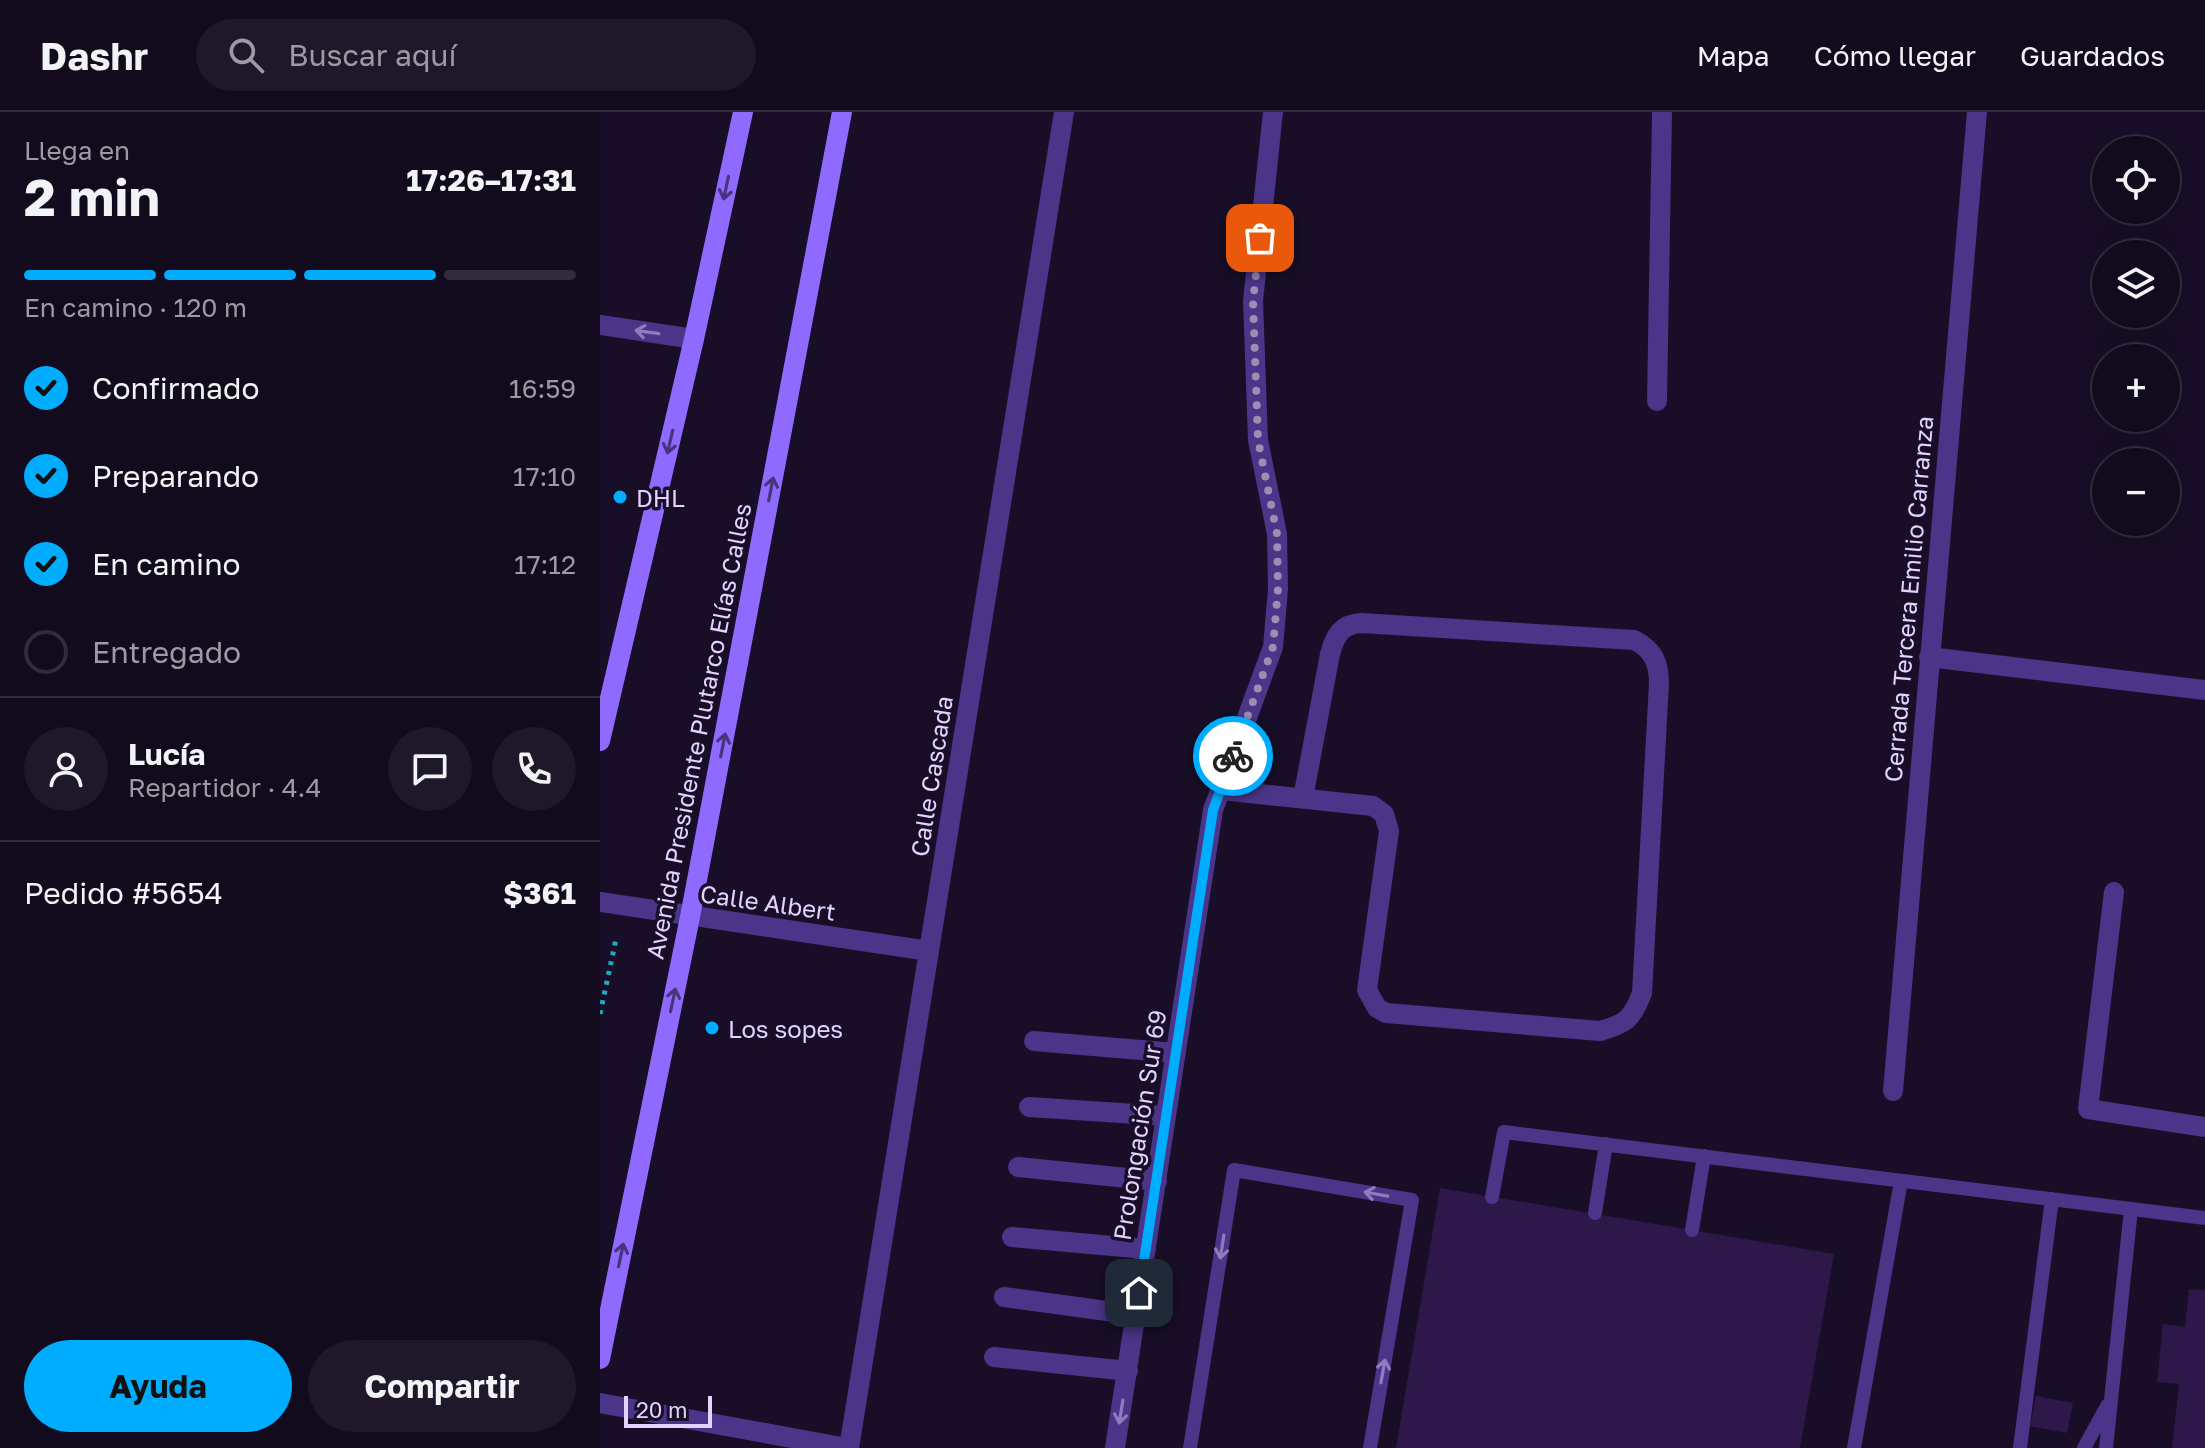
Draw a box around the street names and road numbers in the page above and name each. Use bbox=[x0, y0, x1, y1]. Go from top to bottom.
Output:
street label: Cerrada Tercera Emilio Carranza bbox=[1878, 415, 1938, 783]
street label: Avenida Presidente Plutarco Elías Calles bbox=[639, 500, 757, 962]
street label: Calle Cascada bbox=[904, 693, 958, 859]
street label: Calle Albert bbox=[698, 878, 838, 926]
street label: Prolongación Sur 69 bbox=[1106, 1008, 1172, 1242]

